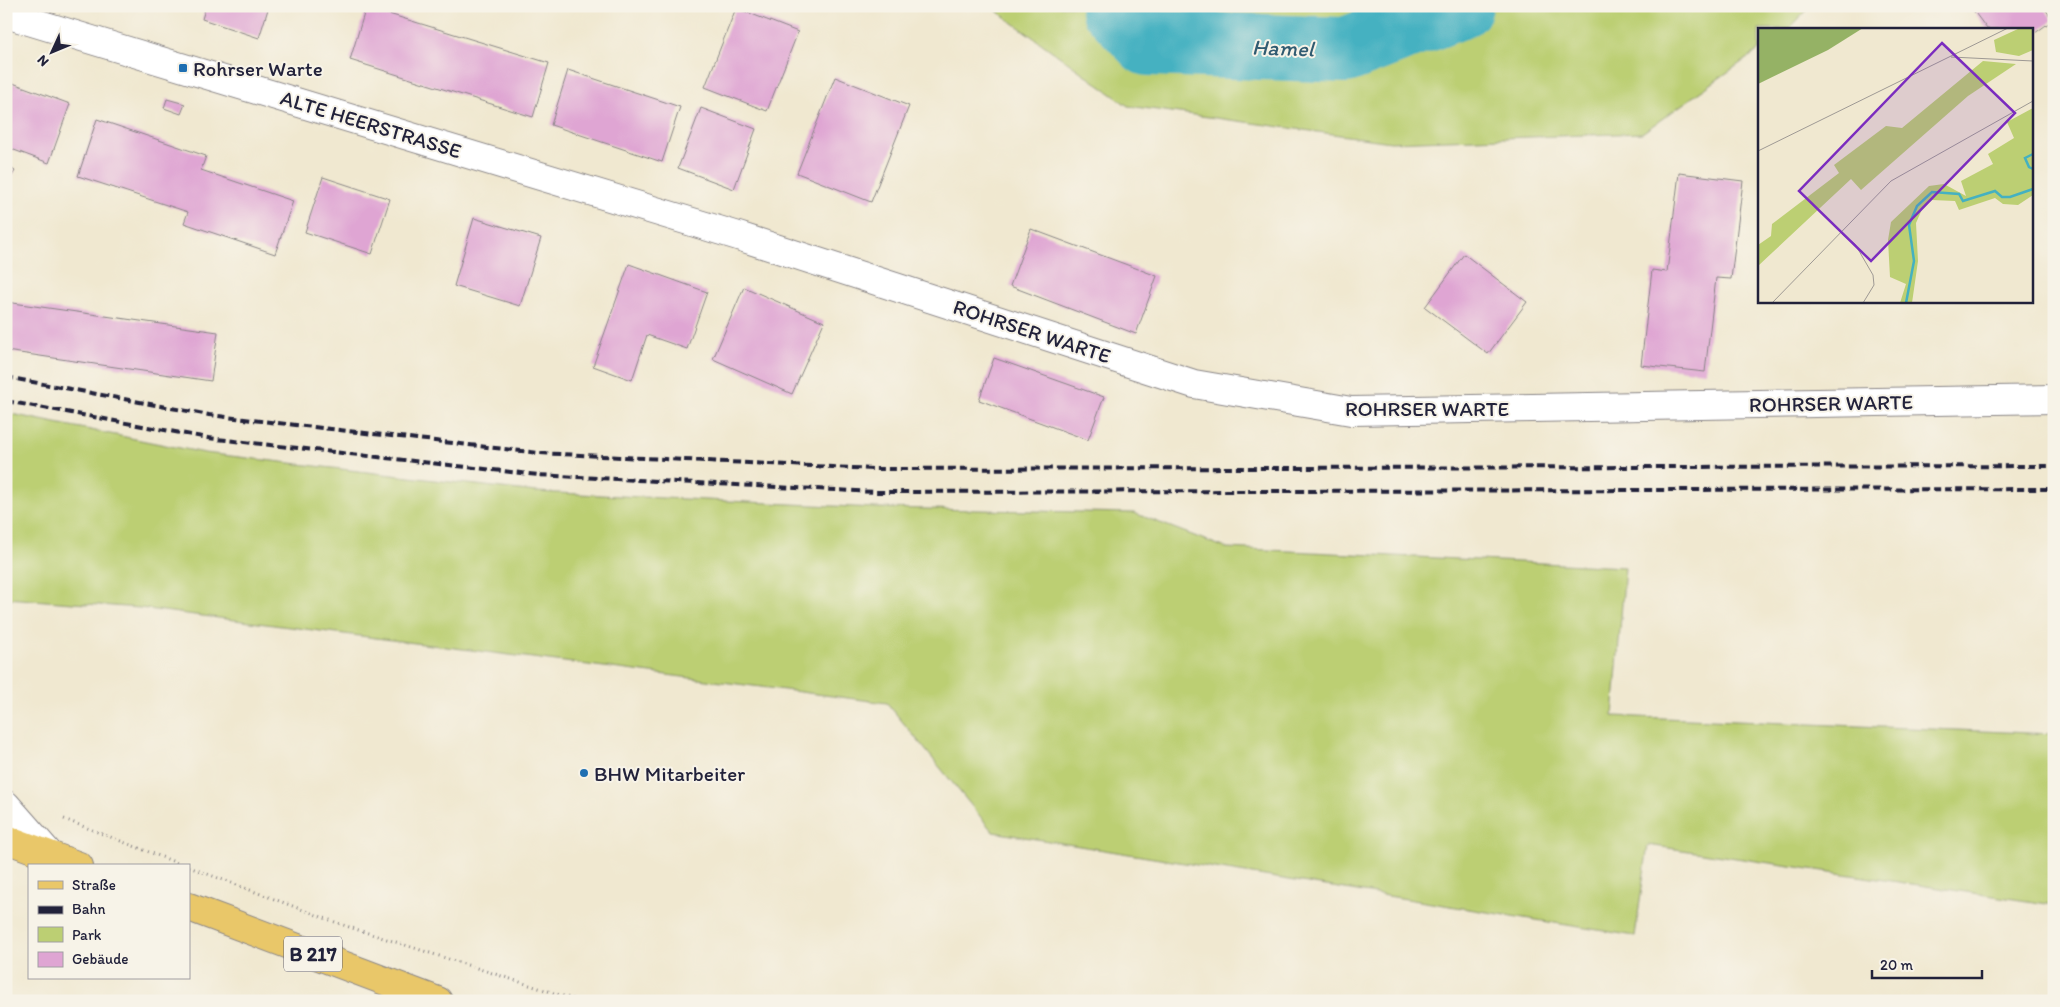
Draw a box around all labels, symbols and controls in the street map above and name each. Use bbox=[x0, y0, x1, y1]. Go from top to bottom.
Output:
north arrow bbox=[28, 28, 78, 78]
inset map bbox=[1758, 28, 2032, 302]
water label: Hamel bbox=[1252, 33, 1316, 63]
text: N bbox=[34, 51, 52, 70]
place label: Rohrser Warte bbox=[193, 56, 323, 81]
marker: Rohrser Warte bbox=[177, 62, 189, 74]
street label: ALTE HEERSTRASSE bbox=[278, 85, 464, 163]
street label: ROHRSER WARTE bbox=[950, 294, 1114, 368]
street label: ROHRSER WARTE bbox=[1749, 389, 1913, 417]
street label: ROHRSER WARTE bbox=[1345, 396, 1509, 421]
place label: BHW Mitarbeiter bbox=[594, 761, 745, 786]
marker: BHW Mitarbeiter bbox=[578, 767, 590, 779]
legend bbox=[28, 864, 190, 980]
text: Straße bbox=[72, 876, 116, 894]
text: Bahn bbox=[72, 900, 106, 918]
text: Park bbox=[72, 926, 102, 944]
road number: B 217 bbox=[284, 936, 342, 972]
scale bar bbox=[1872, 947, 1982, 979]
text: Gebäude bbox=[72, 950, 129, 968]
text: 20 m bbox=[1880, 956, 1914, 974]

